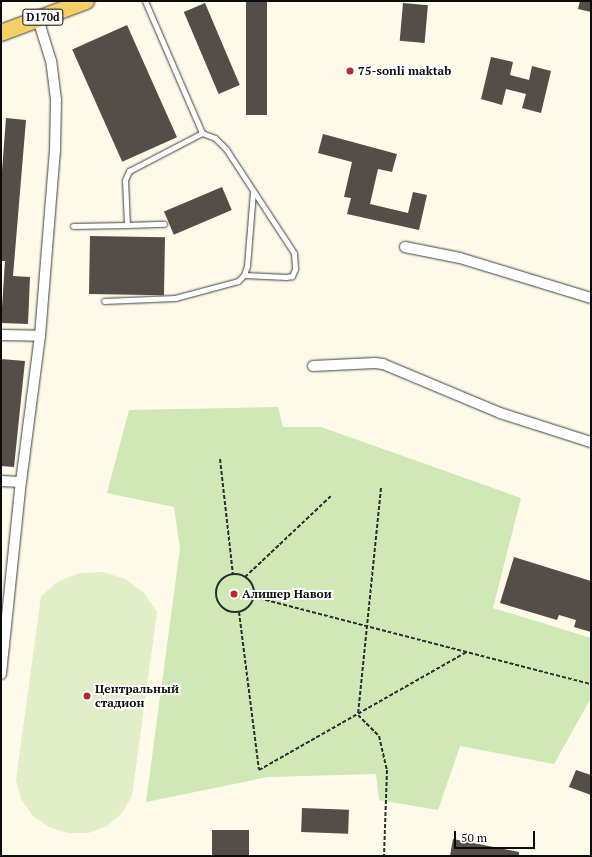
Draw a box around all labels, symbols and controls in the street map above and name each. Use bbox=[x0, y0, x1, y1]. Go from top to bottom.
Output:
road number: D170d bbox=[22, 8, 64, 26]
place label: 75-sonli maktab bbox=[358, 64, 451, 78]
marker: 75-sonli maktab bbox=[345, 66, 355, 76]
place label: Алишер Навои bbox=[242, 587, 332, 601]
marker: Алишер Навои bbox=[229, 589, 239, 599]
place label: Центральный стадион bbox=[95, 682, 179, 710]
marker: Центральный стадион bbox=[82, 691, 92, 701]
scale bar bbox=[456, 823, 537, 849]
text: 50 m bbox=[461, 830, 487, 845]

